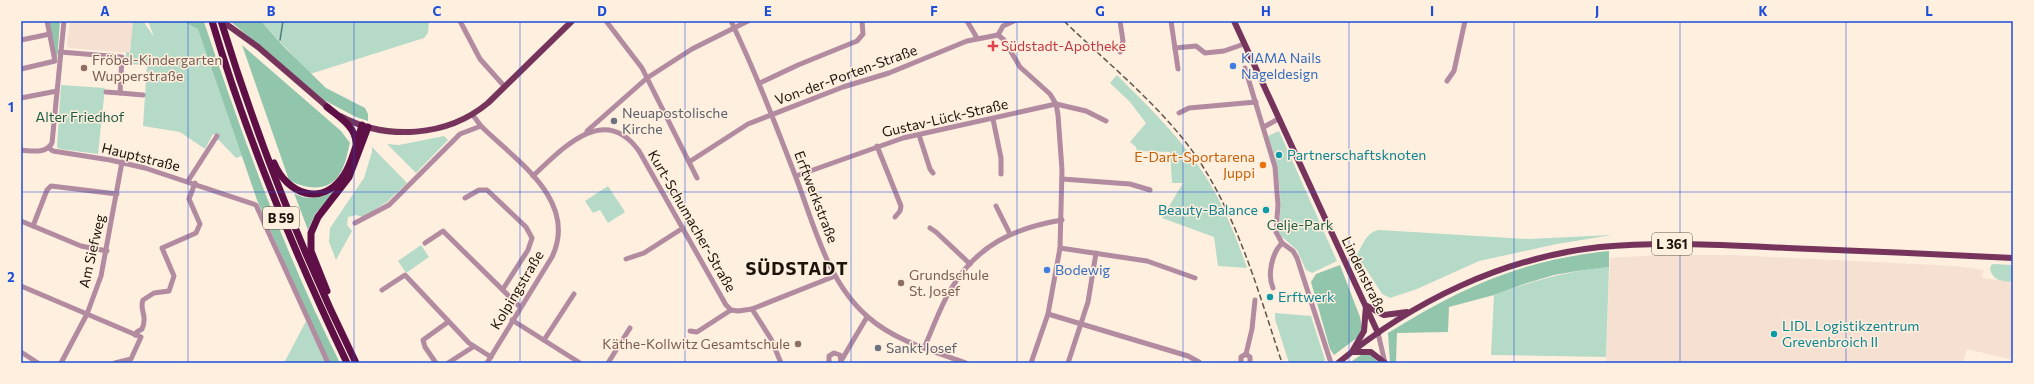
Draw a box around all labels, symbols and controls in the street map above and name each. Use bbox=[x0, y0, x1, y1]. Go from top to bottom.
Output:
text: A bbox=[100, 3, 110, 19]
text: B bbox=[267, 3, 276, 19]
text: C bbox=[433, 3, 442, 19]
text: D bbox=[597, 3, 607, 19]
text: E bbox=[764, 3, 772, 19]
text: F bbox=[930, 3, 938, 19]
text: G bbox=[1095, 3, 1105, 19]
text: H bbox=[1261, 3, 1271, 19]
text: I bbox=[1430, 3, 1434, 19]
text: J bbox=[1595, 3, 1599, 19]
text: K bbox=[1758, 3, 1768, 19]
text: L bbox=[1925, 3, 1933, 19]
place label: Südstadt-Apotheke bbox=[1001, 37, 1126, 54]
street label: Von-der-Porten-Straße bbox=[773, 41, 919, 108]
marker: Südstadt-Apotheke bbox=[988, 41, 998, 51]
place label: KIAMA Nails Nageldesign bbox=[1241, 49, 1321, 82]
place label: Fröbel-Kindergarten Wupperstraße bbox=[92, 51, 222, 84]
marker: KIAMA Nails Nageldesign bbox=[1228, 61, 1238, 71]
marker: Fröbel-Kindergarten Wupperstraße bbox=[79, 63, 89, 73]
street label: Gustav-Lück-Straße bbox=[880, 95, 1010, 140]
text: 1 bbox=[8, 99, 14, 115]
place label: Neuapostolische Kirche bbox=[622, 104, 728, 137]
park label: Alter Friedhof bbox=[36, 108, 125, 125]
marker: Neuapostolische Kirche bbox=[609, 116, 619, 126]
street label: Hauptstraße bbox=[100, 139, 182, 174]
place label: Partnerschaftsknoten bbox=[1287, 146, 1426, 163]
street label: Kurt-Schumacher-Straße bbox=[645, 147, 740, 295]
street label: Erftwerkstraße bbox=[791, 148, 842, 245]
place label: E-Dart-Sportarena Juppi bbox=[1134, 148, 1255, 181]
marker: Partnerschaftsknoten bbox=[1274, 150, 1284, 160]
marker: E-Dart-Sportarena Juppi bbox=[1258, 160, 1268, 170]
place label: Beauty-Balance bbox=[1158, 201, 1258, 218]
marker: Beauty-Balance bbox=[1261, 205, 1271, 215]
road number: B 59 bbox=[263, 207, 299, 229]
street label: Am Siefweg bbox=[75, 212, 108, 289]
park label: Celje-Park bbox=[1267, 216, 1334, 233]
street label: Lindenstraße bbox=[1338, 233, 1390, 316]
road number: L 361 bbox=[1652, 233, 1692, 255]
street label: Kolpingstraße bbox=[486, 247, 547, 332]
district label: SÜDSTADT bbox=[745, 257, 849, 279]
place label: Bodewig bbox=[1055, 261, 1110, 278]
marker: Bodewig bbox=[1042, 265, 1052, 275]
place label: Grundschule St. Josef bbox=[909, 266, 989, 299]
text: 2 bbox=[7, 269, 15, 285]
marker: Grundschule St. Josef bbox=[896, 278, 906, 288]
place label: Erftwerk bbox=[1278, 288, 1335, 305]
marker: Erftwerk bbox=[1265, 292, 1275, 302]
place label: LIDL Logistikzentrum Grevenbroich II bbox=[1782, 317, 1919, 350]
marker: LIDL Logistikzentrum Grevenbroich II bbox=[1769, 329, 1779, 339]
place label: Käthe-Kollwitz Gesamtschule bbox=[602, 335, 790, 352]
marker: Käthe-Kollwitz Gesamtschule bbox=[793, 339, 803, 349]
place label: Sankt Josef bbox=[886, 339, 958, 356]
marker: Sankt Josef bbox=[873, 343, 883, 353]

